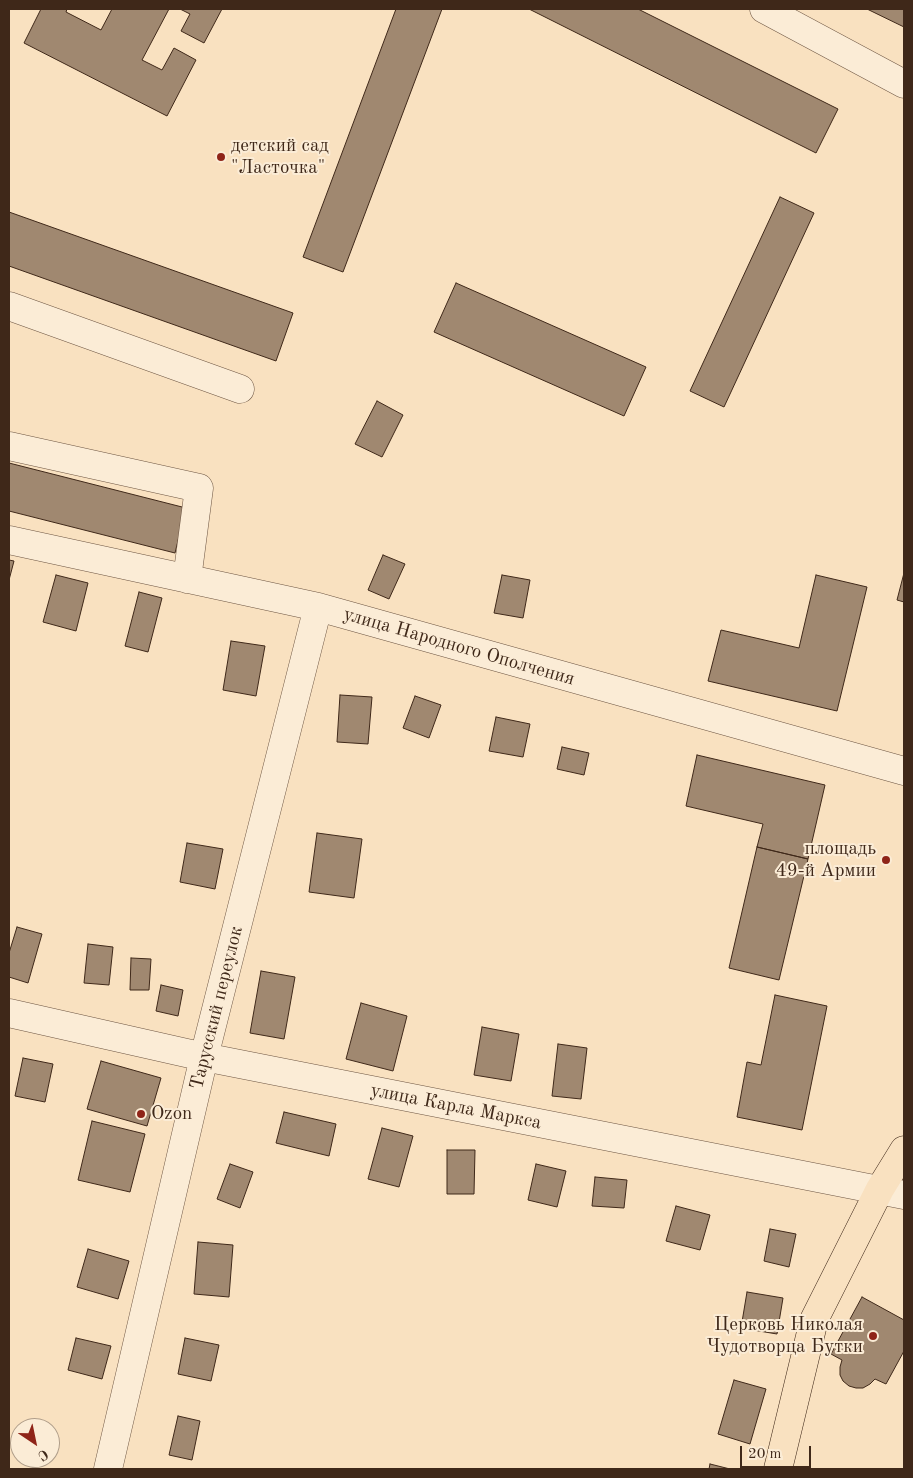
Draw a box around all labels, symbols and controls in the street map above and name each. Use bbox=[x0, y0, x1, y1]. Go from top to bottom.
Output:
place label: детский сад "Ласточка" bbox=[231, 135, 329, 179]
marker: детский сад "Ласточка" bbox=[215, 151, 227, 163]
street label: улица Народного Ополчения bbox=[341, 603, 577, 691]
place label: площадь 49-й Армии bbox=[776, 838, 876, 882]
marker: площадь 49-й Армии bbox=[880, 854, 892, 866]
street label: Тарусский переулок bbox=[186, 924, 248, 1092]
street label: улица Карла Маркса bbox=[369, 1079, 543, 1135]
place label: Ozon bbox=[151, 1103, 192, 1125]
marker: Ozon bbox=[135, 1108, 147, 1120]
place label: Церковь Николая Чудотворца Бутки bbox=[706, 1314, 863, 1358]
marker: Церковь Николая Чудотворца Бутки bbox=[867, 1330, 879, 1342]
north arrow bbox=[10, 1418, 60, 1468]
scale bar bbox=[743, 1436, 814, 1468]
text: С bbox=[35, 1446, 51, 1463]
text: 20 m bbox=[748, 1447, 782, 1462]

